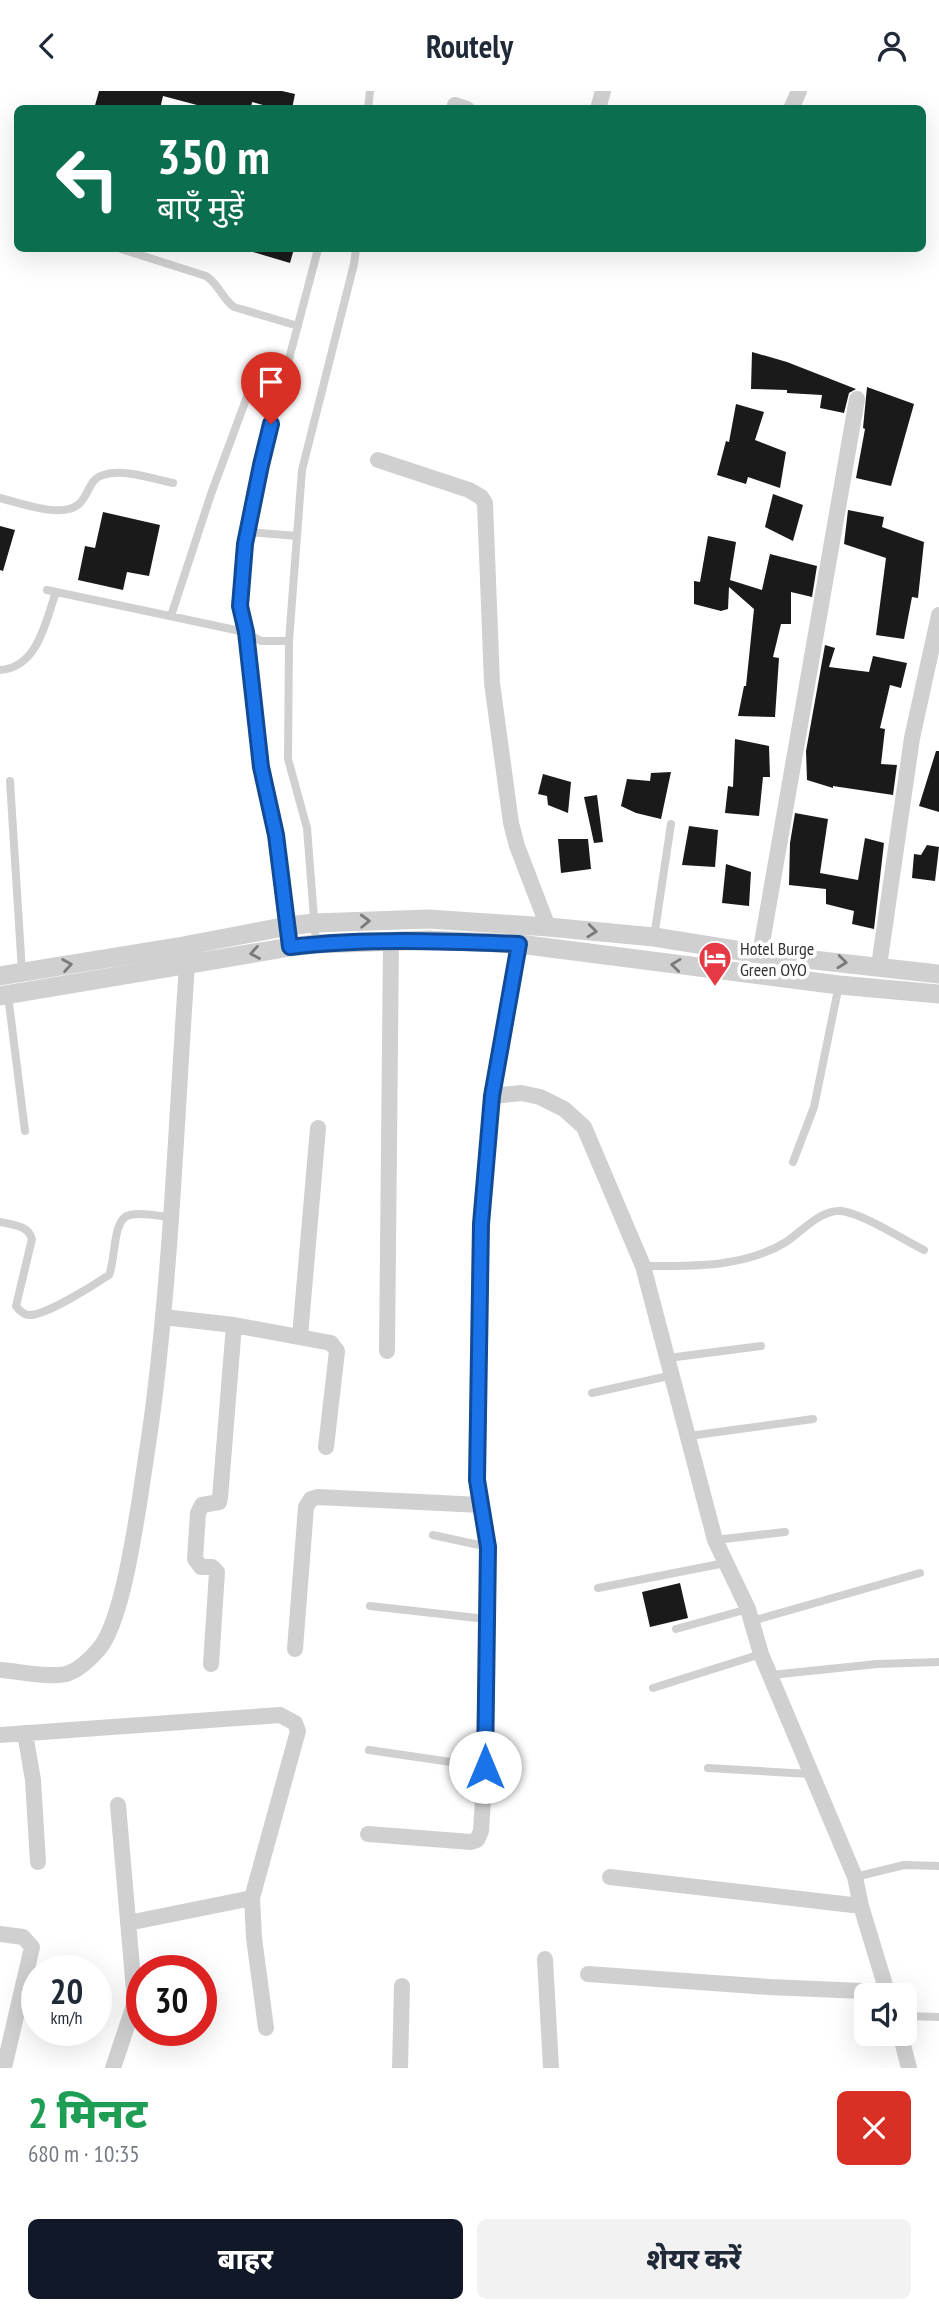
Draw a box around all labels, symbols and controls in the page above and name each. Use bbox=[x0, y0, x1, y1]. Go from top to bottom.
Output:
text: Routely bbox=[426, 25, 513, 67]
icon: back bbox=[28, 27, 66, 65]
icon: person bbox=[873, 27, 911, 65]
text: 350 m bbox=[157, 124, 270, 188]
icon: left bbox=[42, 133, 133, 224]
text: बाएँ मुड़ें bbox=[157, 186, 244, 228]
pin bbox=[241, 352, 301, 424]
icon: arrive bbox=[252, 363, 290, 401]
one-way arrow bbox=[360, 913, 370, 929]
one-way arrow bbox=[587, 923, 598, 938]
place label: Hotel Burge Green OYO bbox=[740, 937, 814, 981]
hotel icon: Hotel Burge Green OYO bbox=[696, 939, 734, 988]
one-way arrow bbox=[249, 945, 261, 960]
one-way arrow bbox=[837, 954, 848, 969]
one-way arrow bbox=[671, 957, 682, 972]
one-way arrow bbox=[61, 958, 73, 973]
position arrow bbox=[448, 1730, 522, 1804]
speed limit sign: 30 bbox=[126, 1955, 217, 2046]
text: 20 bbox=[50, 1968, 83, 2014]
map controls bbox=[854, 1983, 917, 2046]
button: sound bbox=[854, 1983, 917, 2046]
text: km/h bbox=[51, 2006, 82, 2029]
text: 2 मिनट bbox=[28, 2085, 147, 2140]
button: close bbox=[837, 2091, 911, 2165]
text: 680 m · 10:35 bbox=[28, 2139, 140, 2168]
button: बाहर bbox=[28, 2219, 463, 2299]
button: शेयर करें bbox=[477, 2219, 911, 2299]

